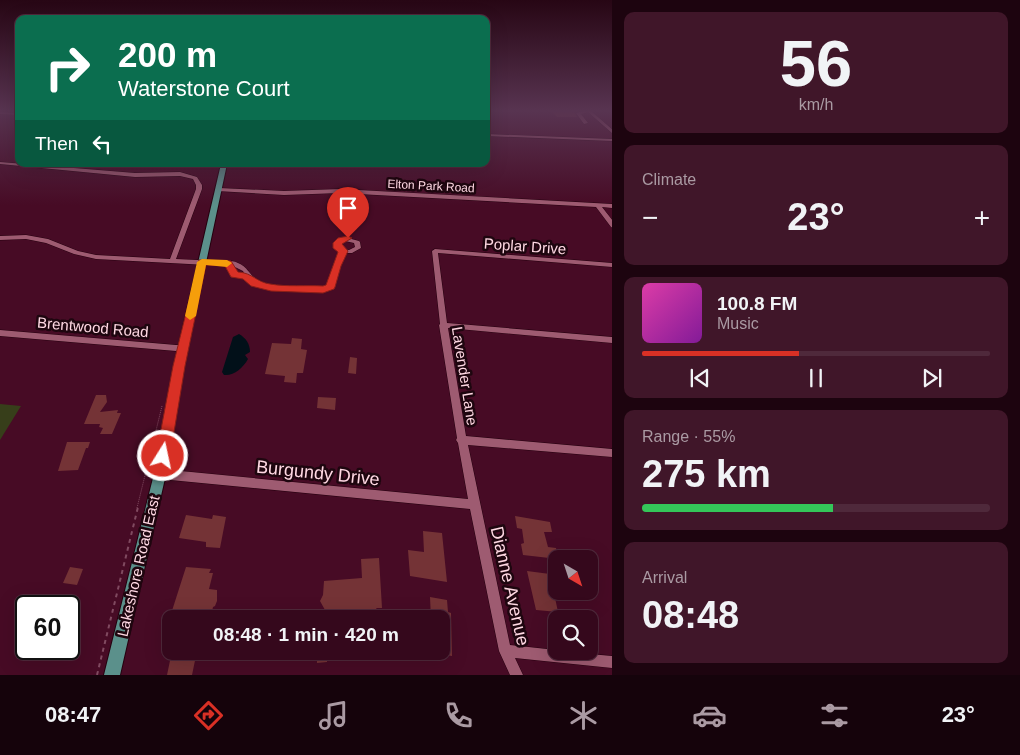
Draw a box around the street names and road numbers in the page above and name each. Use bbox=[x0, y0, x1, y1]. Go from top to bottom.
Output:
street label: Elton Park Road bbox=[387, 177, 475, 195]
street label: Poplar Drive bbox=[483, 235, 567, 257]
street label: Brentwood Road bbox=[37, 314, 149, 340]
street label: Lavender Lane bbox=[449, 325, 481, 427]
street label: Burgundy Drive bbox=[255, 457, 381, 489]
street label: Lakeshore Road East bbox=[113, 493, 163, 638]
street label: Dianne Avenue bbox=[487, 524, 533, 648]

